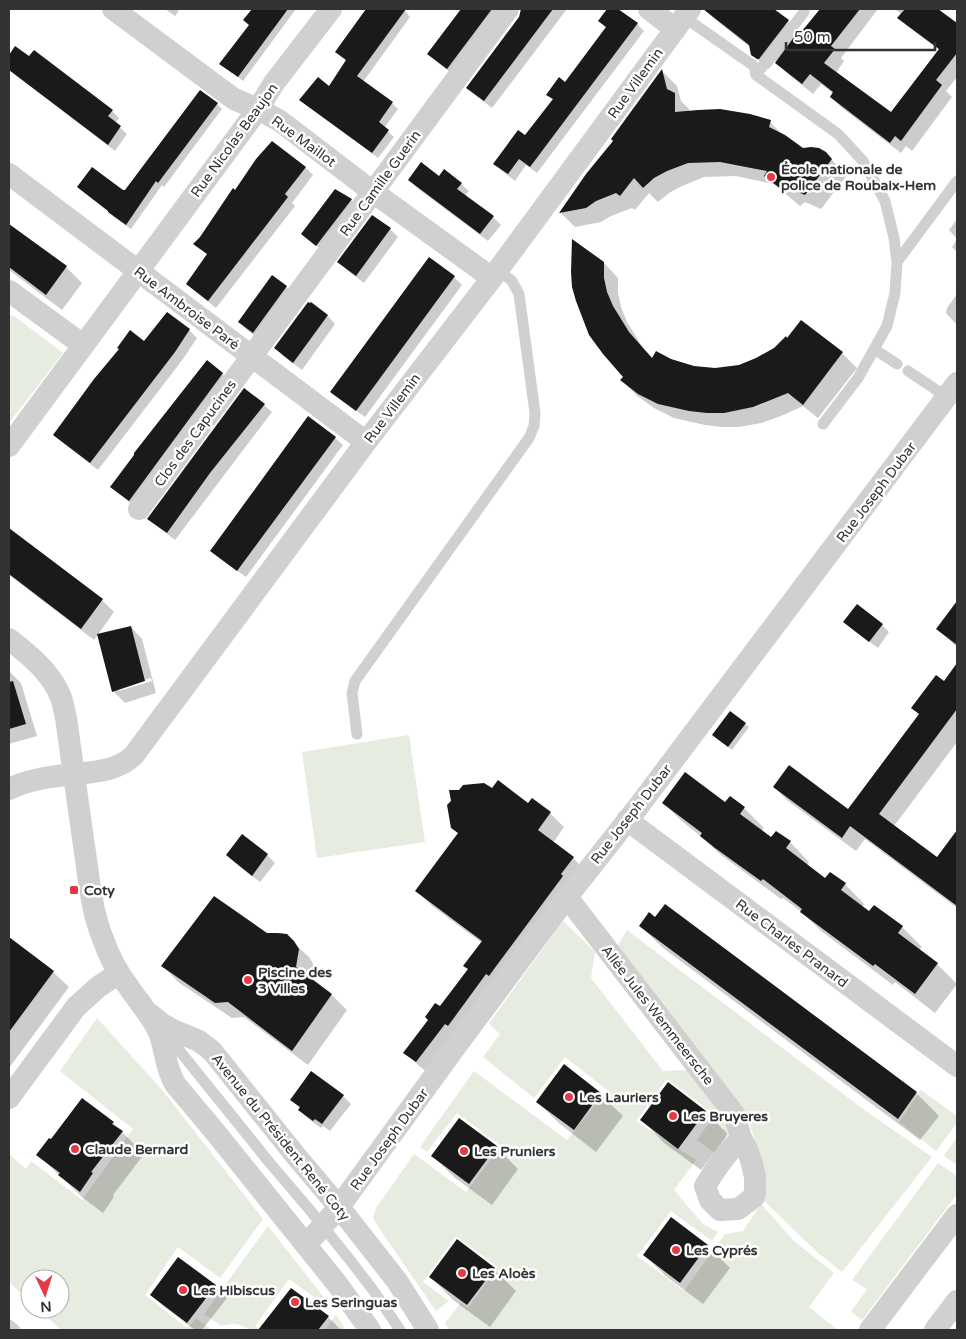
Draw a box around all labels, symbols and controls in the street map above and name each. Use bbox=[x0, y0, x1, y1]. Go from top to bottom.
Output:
scale bar bbox=[786, 20, 935, 52]
text: 50 m bbox=[794, 28, 831, 46]
street label: Rue Villemin bbox=[604, 45, 667, 122]
street label: Rue Nicolas Beaujon bbox=[187, 80, 281, 201]
street label: Rue Maillot bbox=[268, 112, 340, 171]
street label: Rue Camille Guerin bbox=[336, 127, 425, 240]
place label: École nationale de police de Roubaix-Hem bbox=[781, 161, 936, 194]
marker: École nationale de police de Roubaix-Hem bbox=[765, 171, 777, 183]
street label: Rue Ambroise Paré bbox=[131, 263, 243, 354]
street label: Rue Villemin bbox=[361, 370, 424, 447]
street label: Clos des Capucines bbox=[151, 376, 240, 490]
street label: Rue Joseph Dubar bbox=[833, 438, 920, 546]
street label: Rue Joseph Dubar bbox=[587, 761, 676, 868]
place label: Coty bbox=[84, 882, 115, 899]
marker: Coty bbox=[68, 884, 80, 896]
street label: Rue Charles Pranard bbox=[732, 896, 851, 991]
street label: Allée Jules Wemmeersche bbox=[598, 942, 717, 1089]
place label: Piscine des 3 Villes bbox=[258, 964, 332, 997]
marker: Piscine des 3 Villes bbox=[242, 974, 254, 986]
street label: Avenue du Président René Coty bbox=[208, 1050, 354, 1225]
street label: Rue Joseph Dubar bbox=[347, 1085, 432, 1194]
place label: Les Lauriers bbox=[579, 1089, 659, 1106]
marker: Les Lauriers bbox=[563, 1091, 575, 1103]
place label: Les Bruyeres bbox=[683, 1108, 768, 1125]
marker: Les Bruyeres bbox=[667, 1110, 679, 1122]
place label: Claude Bernard bbox=[85, 1141, 188, 1158]
marker: Claude Bernard bbox=[69, 1143, 81, 1155]
place label: Les Pruniers bbox=[474, 1143, 556, 1160]
marker: Les Pruniers bbox=[458, 1145, 470, 1157]
place label: Les Cyprés bbox=[686, 1242, 758, 1259]
marker: Les Cyprés bbox=[670, 1244, 682, 1256]
place label: Les Aloès bbox=[472, 1265, 536, 1282]
marker: Les Aloès bbox=[456, 1267, 468, 1279]
north arrow bbox=[20, 1269, 70, 1319]
place label: Les Hibiscus bbox=[193, 1282, 275, 1299]
marker: Les Hibiscus bbox=[177, 1284, 189, 1296]
place label: Les Seringuas bbox=[305, 1294, 397, 1311]
marker: Les Seringuas bbox=[289, 1296, 301, 1308]
text: N bbox=[40, 1298, 52, 1315]

